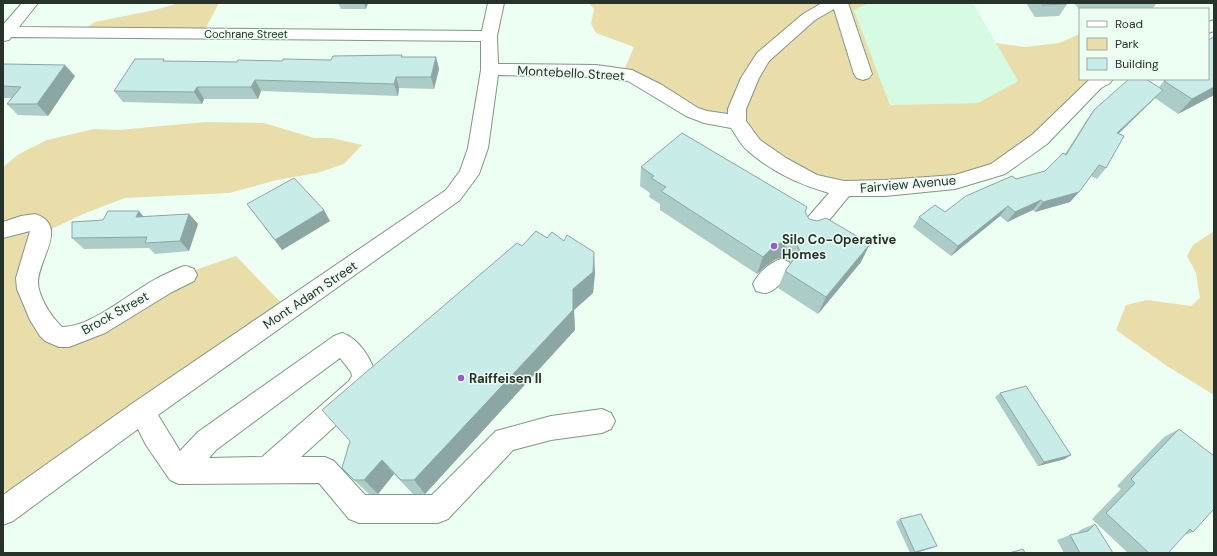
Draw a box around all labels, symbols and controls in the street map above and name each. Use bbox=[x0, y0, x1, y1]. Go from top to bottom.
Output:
legend bbox=[1079, 8, 1209, 80]
text: Road bbox=[1115, 16, 1143, 32]
street label: Cochrane Street bbox=[204, 27, 288, 41]
text: Park bbox=[1115, 36, 1139, 52]
text: Building bbox=[1115, 56, 1159, 72]
street label: Montebello Street bbox=[517, 62, 625, 84]
street label: Fairview Avenue bbox=[859, 171, 957, 197]
place label: Silo Co-Operative Homes bbox=[782, 231, 897, 263]
marker: Silo Co-Operative Homes bbox=[769, 241, 779, 251]
street label: Mont Adam Street bbox=[260, 257, 360, 333]
street label: Brock Street bbox=[78, 288, 152, 338]
place label: Raiffeisen II bbox=[469, 370, 542, 387]
marker: Raiffeisen II bbox=[456, 373, 466, 383]

